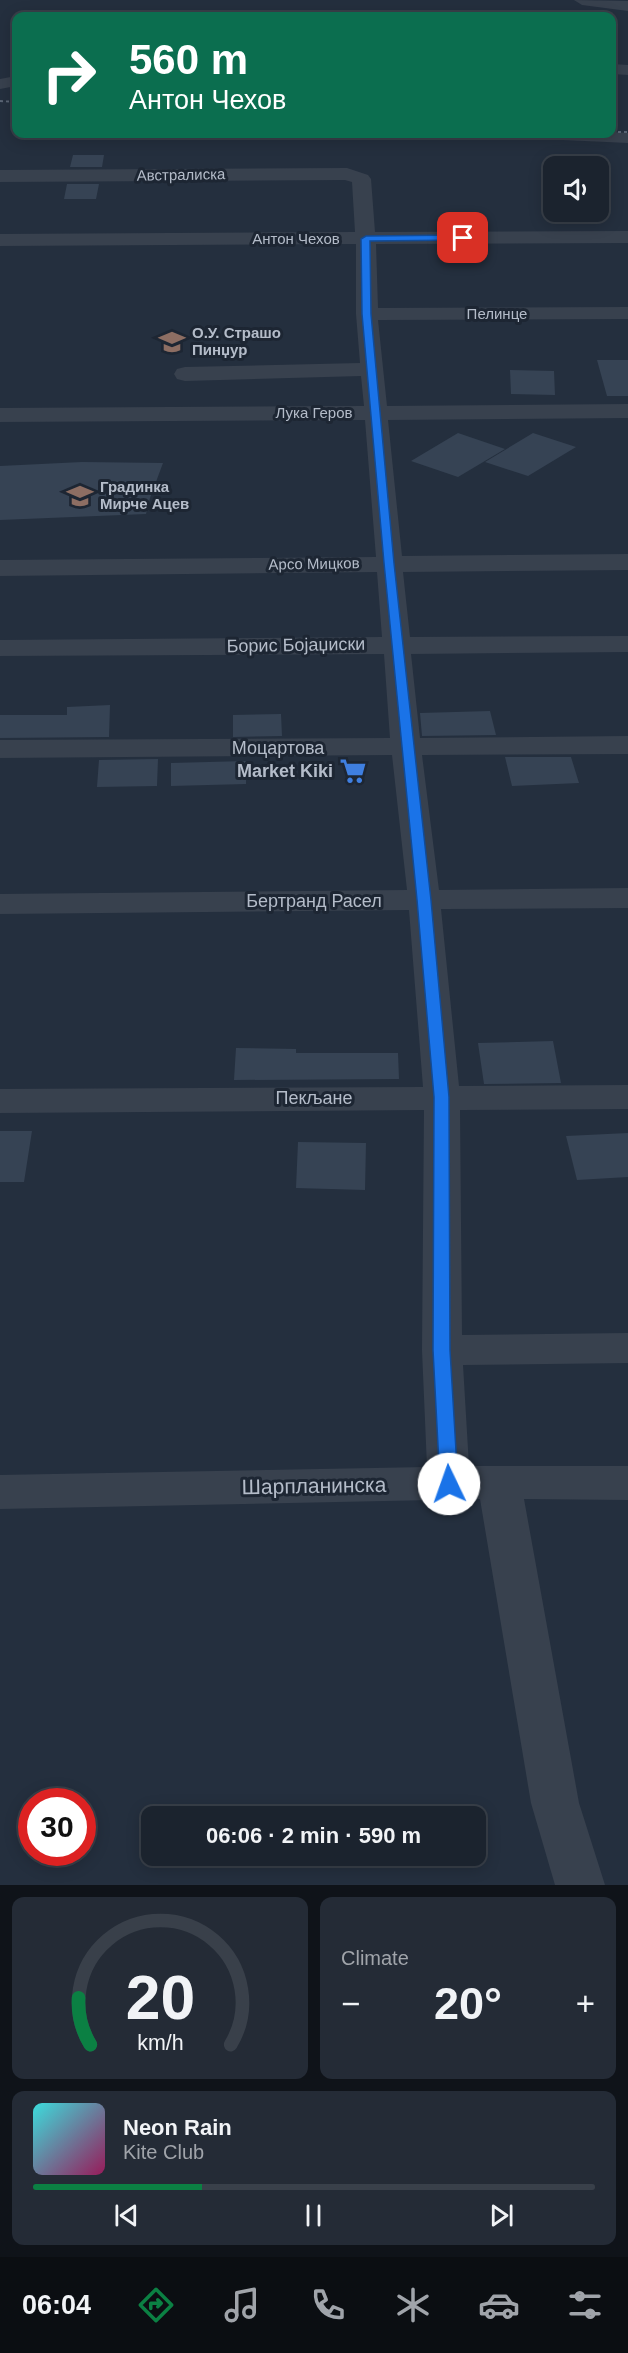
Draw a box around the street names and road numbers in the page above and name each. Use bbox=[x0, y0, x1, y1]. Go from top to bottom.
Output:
street label: Австралиска bbox=[136, 165, 226, 184]
street label: Антон Чехов bbox=[252, 230, 340, 247]
street label: Пелинце bbox=[467, 305, 527, 322]
street label: Лука Геров bbox=[275, 404, 353, 421]
street label: Арсо Мицков bbox=[268, 554, 360, 573]
street label: Борис Бојаџиски bbox=[227, 634, 365, 656]
street label: Моцартова bbox=[232, 738, 325, 758]
street label: Бертранд Расел bbox=[246, 891, 382, 911]
street label: Пекљане bbox=[275, 1088, 353, 1108]
street label: Шарпланинска bbox=[241, 1473, 387, 1498]

